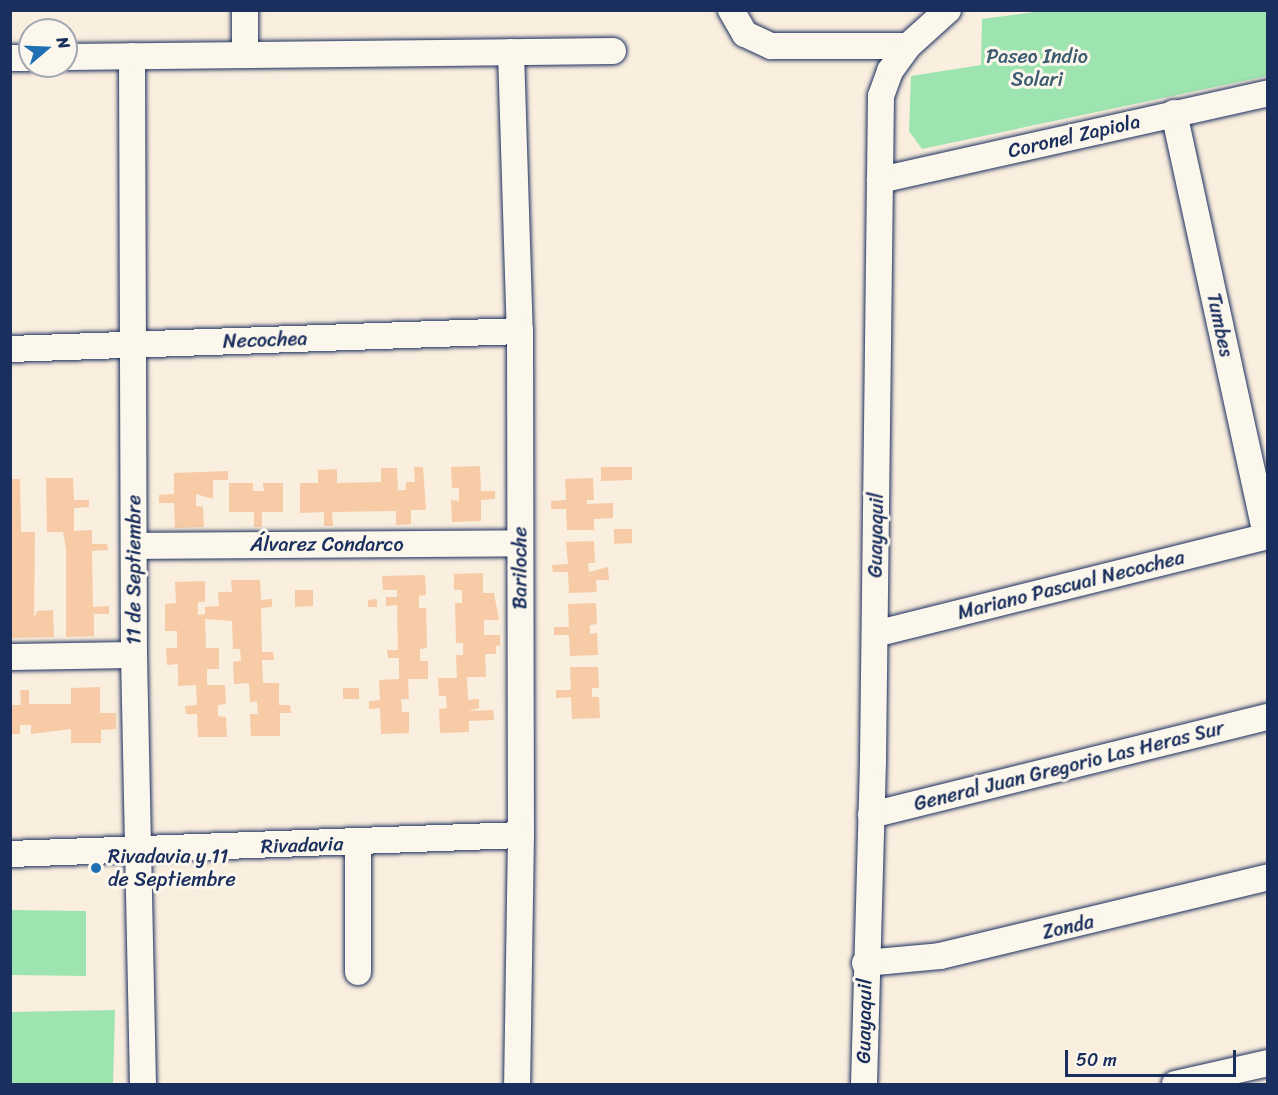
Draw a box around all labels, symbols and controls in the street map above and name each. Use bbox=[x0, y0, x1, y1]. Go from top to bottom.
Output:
north arrow bbox=[18, 18, 78, 78]
text: N bbox=[48, 33, 79, 53]
park label: Paseo Indio Solari bbox=[986, 44, 1088, 91]
street label: Coronel Zapiola bbox=[1006, 109, 1142, 163]
street label: Tumbes bbox=[1202, 291, 1238, 359]
street label: Necochea bbox=[222, 327, 308, 353]
street label: Guayaquil bbox=[863, 492, 889, 578]
street label: 11 de Septiembre bbox=[122, 495, 146, 645]
street label: Bariloche bbox=[508, 527, 532, 609]
street label: Álvarez Condarco bbox=[250, 532, 404, 556]
street label: Mariano Pascual Necochea bbox=[955, 545, 1187, 625]
street label: General Juan Gregorio Las Heras Sur bbox=[910, 715, 1228, 817]
street label: Rivadavia bbox=[260, 832, 344, 858]
place label: Rivadavia y 11 de Septiembre bbox=[108, 844, 236, 891]
marker: Rivadavia y 11 de Septiembre bbox=[89, 861, 103, 875]
street label: Zonda bbox=[1040, 909, 1096, 945]
street label: Guayaquil bbox=[851, 978, 877, 1064]
scale bar bbox=[1068, 1038, 1239, 1076]
text: 50 m bbox=[1076, 1044, 1117, 1076]

